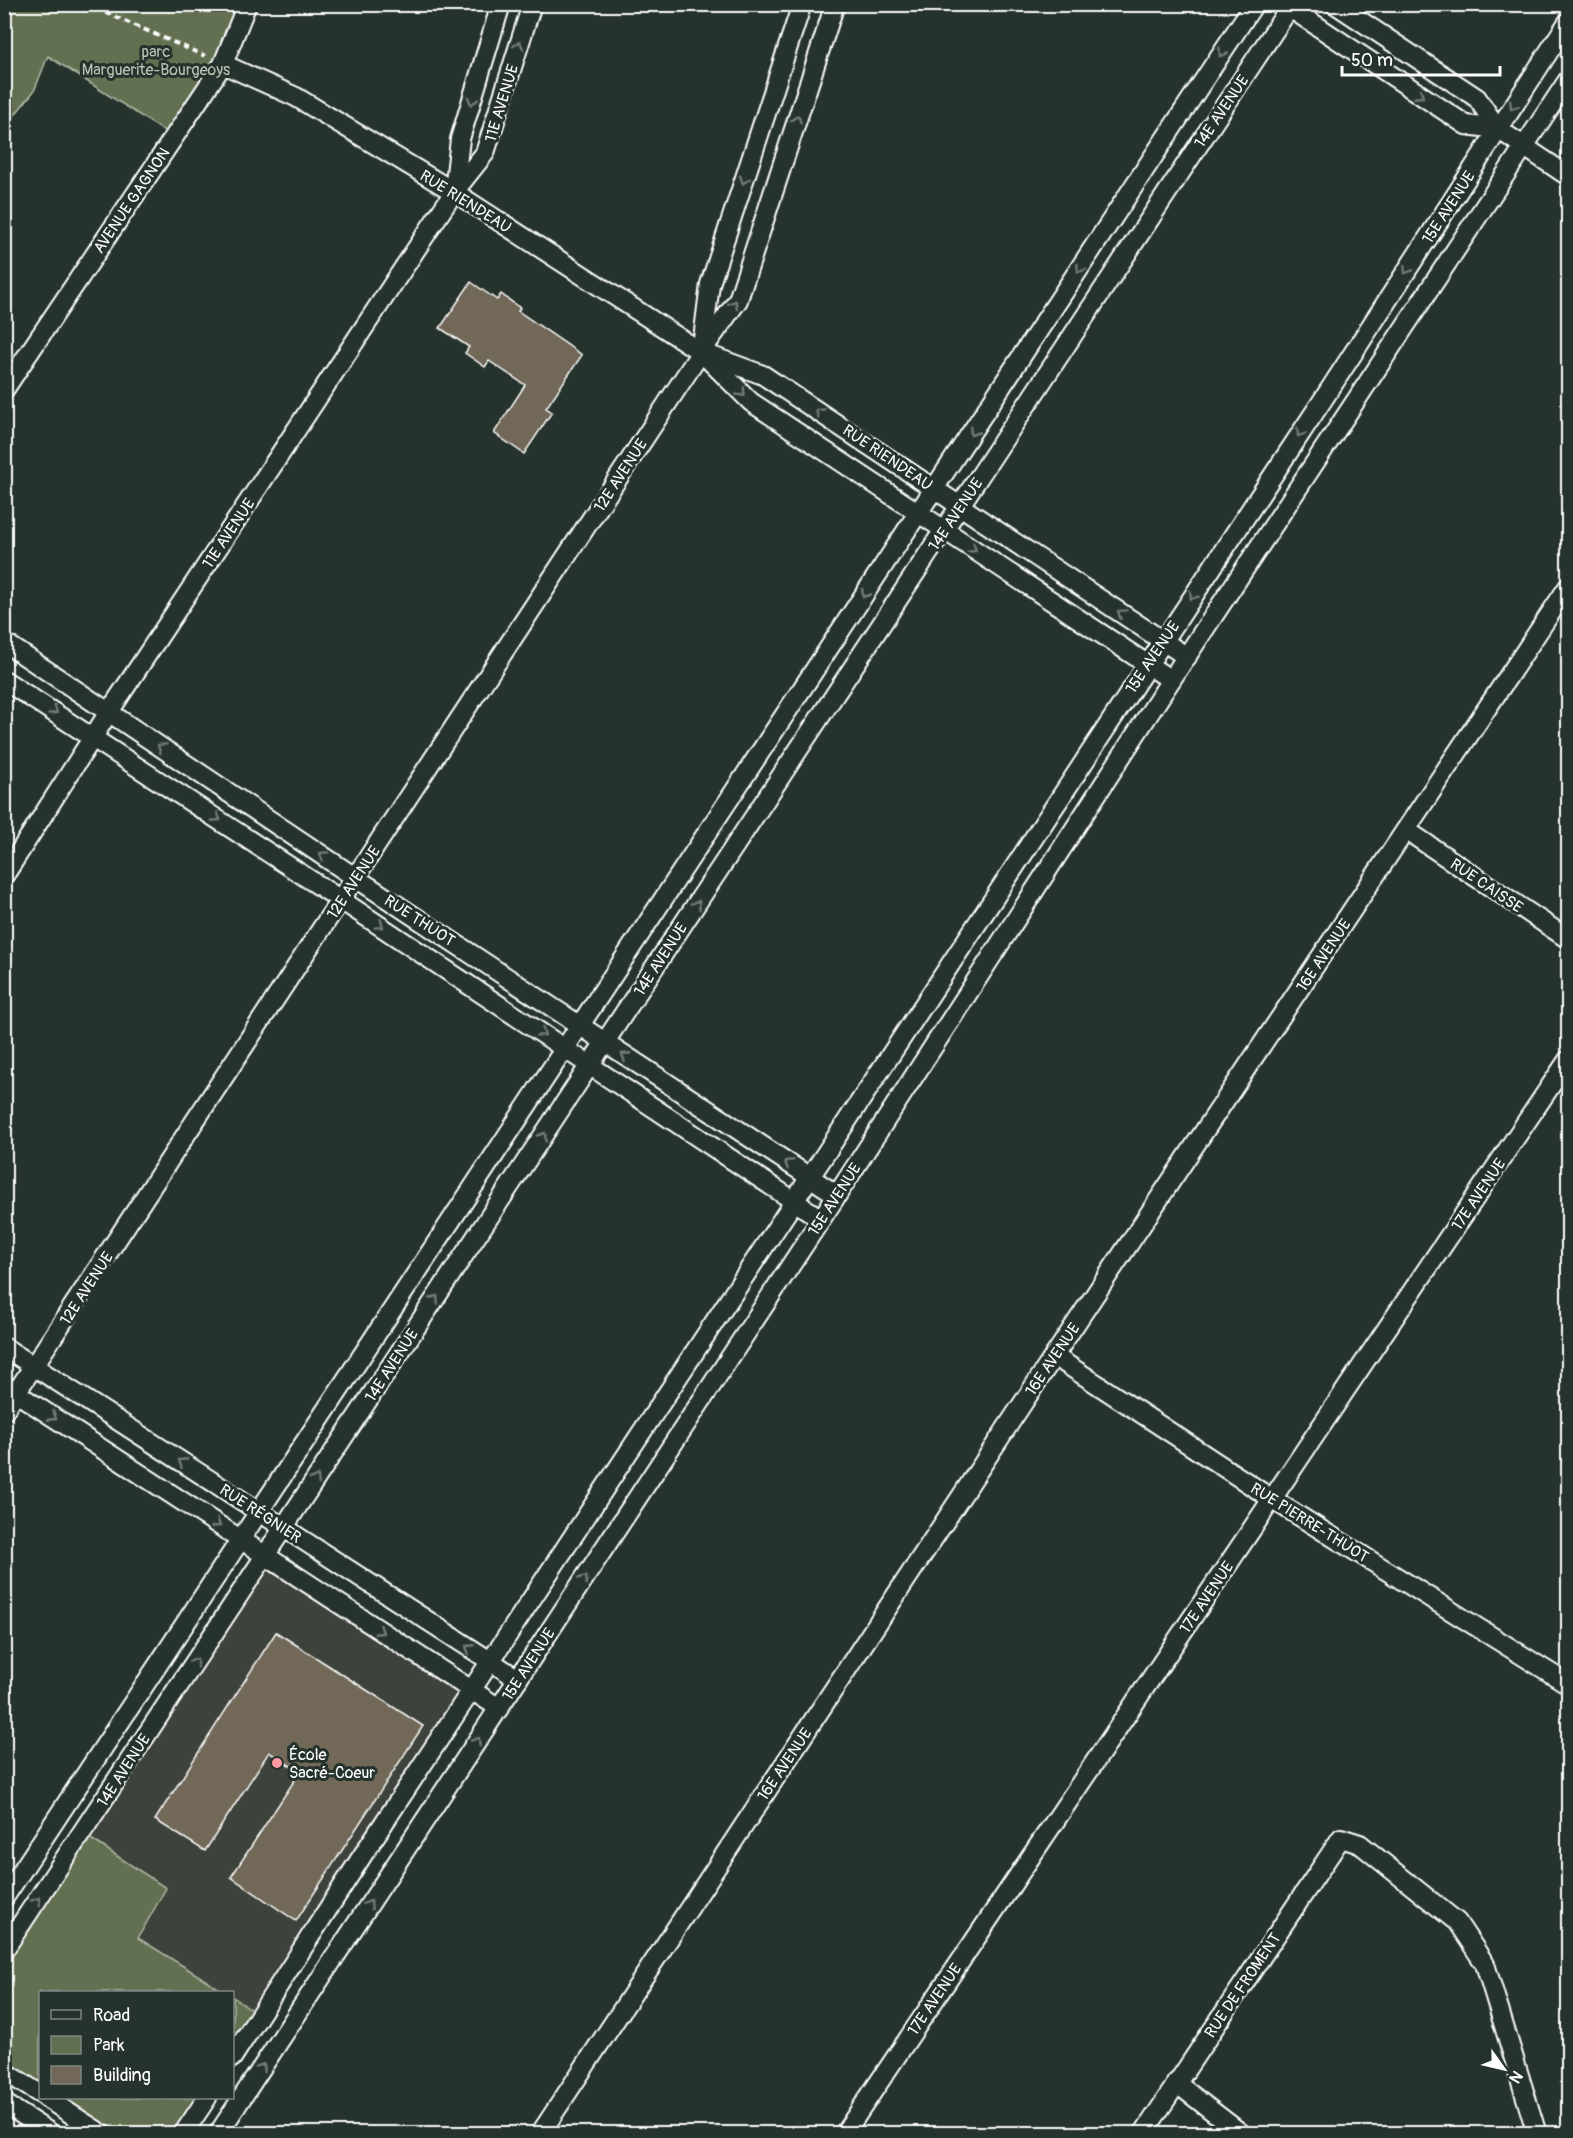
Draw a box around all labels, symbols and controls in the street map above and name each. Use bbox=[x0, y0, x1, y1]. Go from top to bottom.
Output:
scale bar bbox=[1342, 39, 1500, 77]
one-way arrow bbox=[512, 40, 524, 51]
park label: parc Marguerite-Bourgeoys bbox=[82, 42, 230, 80]
one-way arrow bbox=[1218, 47, 1229, 58]
text: 50 m bbox=[1351, 49, 1393, 72]
street label: 11E AVENUE bbox=[481, 62, 523, 145]
street label: 14E AVENUE bbox=[1190, 71, 1253, 152]
one-way arrow bbox=[1413, 88, 1424, 99]
one-way arrow bbox=[467, 95, 479, 106]
one-way arrow bbox=[1509, 99, 1520, 110]
one-way arrow bbox=[790, 114, 803, 125]
street label: AVENUE GAGNON bbox=[89, 144, 175, 257]
street label: RUE RIENDEAU bbox=[416, 166, 515, 238]
street label: 15E AVENUE bbox=[1418, 167, 1480, 248]
one-way arrow bbox=[739, 174, 751, 185]
one-way arrow bbox=[1076, 262, 1087, 273]
one-way arrow bbox=[1403, 263, 1414, 274]
one-way arrow bbox=[727, 300, 738, 310]
one-way arrow bbox=[735, 387, 746, 397]
one-way arrow bbox=[814, 408, 825, 419]
street label: RUE RIENDEAU bbox=[839, 420, 936, 495]
one-way arrow bbox=[969, 425, 980, 436]
one-way arrow bbox=[1296, 427, 1308, 437]
street label: 12E AVENUE bbox=[590, 435, 652, 516]
street label: 14E AVENUE bbox=[924, 474, 987, 555]
street label: 11E AVENUE bbox=[198, 495, 260, 573]
one-way arrow bbox=[966, 542, 977, 553]
one-way arrow bbox=[862, 588, 873, 599]
one-way arrow bbox=[1189, 589, 1200, 600]
one-way arrow bbox=[1117, 608, 1127, 620]
street label: 15E AVENUE bbox=[1121, 618, 1184, 698]
one-way arrow bbox=[48, 704, 58, 716]
one-way arrow bbox=[156, 743, 167, 754]
one-way arrow bbox=[210, 811, 221, 822]
street label: 12E AVENUE bbox=[323, 842, 385, 923]
one-way arrow bbox=[318, 851, 329, 862]
street label: RUE CAISSE bbox=[1446, 854, 1527, 917]
street label: RUE THUOT bbox=[380, 891, 459, 951]
one-way arrow bbox=[690, 899, 701, 910]
street label: 16E AVENUE bbox=[1292, 915, 1356, 996]
one-way arrow bbox=[373, 918, 384, 929]
street label: 14E AVENUE bbox=[630, 919, 692, 1000]
one-way arrow bbox=[535, 1026, 546, 1037]
one-way arrow bbox=[621, 1052, 632, 1063]
one-way arrow bbox=[535, 1132, 547, 1142]
street label: 17E AVENUE bbox=[1447, 1155, 1510, 1234]
one-way arrow bbox=[784, 1159, 795, 1170]
street label: 15E AVENUE bbox=[804, 1159, 866, 1240]
street label: 12E AVENUE bbox=[56, 1248, 118, 1329]
one-way arrow bbox=[428, 1295, 439, 1306]
street label: 16E AVENUE bbox=[1021, 1319, 1085, 1400]
street label: 14E AVENUE bbox=[361, 1325, 423, 1406]
one-way arrow bbox=[47, 1410, 58, 1421]
one-way arrow bbox=[177, 1458, 188, 1469]
one-way arrow bbox=[309, 1475, 320, 1486]
street label: RUE PIERRE-THUOT bbox=[1247, 1478, 1372, 1567]
street label: RUE RÉGNIER bbox=[216, 1480, 305, 1548]
one-way arrow bbox=[210, 1517, 221, 1528]
street label: 17E AVENUE bbox=[1175, 1558, 1238, 1637]
one-way arrow bbox=[577, 1574, 588, 1585]
one-way arrow bbox=[373, 1624, 384, 1635]
street label: 15E AVENUE bbox=[498, 1624, 560, 1705]
one-way arrow bbox=[465, 1643, 475, 1655]
one-way arrow bbox=[187, 1658, 199, 1668]
street label: 16E AVENUE bbox=[753, 1724, 817, 1805]
street label: 14E AVENUE bbox=[93, 1730, 155, 1811]
one-way arrow bbox=[469, 1737, 480, 1748]
place label: École Sacré-Coeur bbox=[289, 1745, 375, 1783]
marker: École Sacré-Coeur bbox=[270, 1756, 284, 1770]
one-way arrow bbox=[30, 1897, 41, 1908]
one-way arrow bbox=[362, 1900, 373, 1911]
street label: RUE DE FROMENT bbox=[1200, 1929, 1285, 2042]
street label: 17E AVENUE bbox=[903, 1960, 966, 2039]
legend bbox=[39, 1991, 234, 2099]
text: Road bbox=[93, 2004, 130, 2027]
text: Park bbox=[93, 2034, 125, 2057]
north arrow bbox=[1474, 2039, 1534, 2099]
one-way arrow bbox=[255, 2063, 266, 2074]
text: Building bbox=[93, 2064, 151, 2087]
text: N bbox=[1504, 2067, 1527, 2087]

